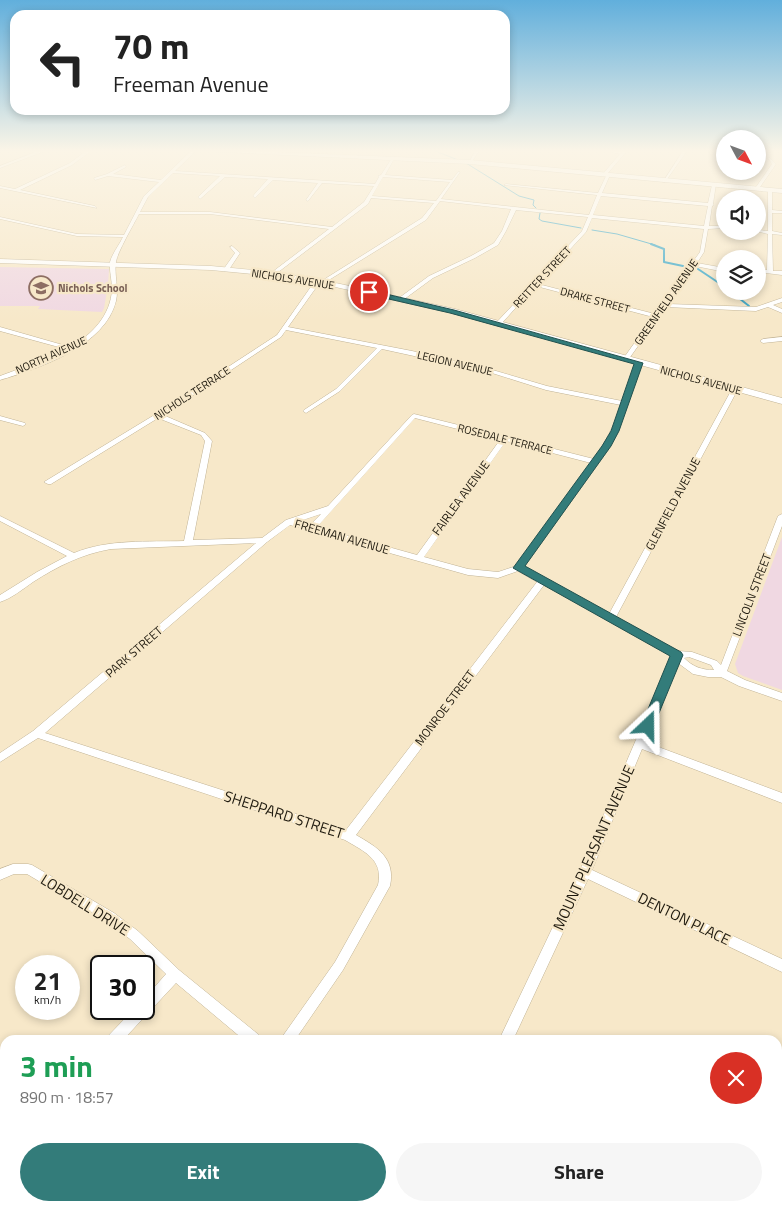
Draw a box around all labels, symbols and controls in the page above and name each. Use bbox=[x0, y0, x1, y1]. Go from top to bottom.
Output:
text: 70 m bbox=[113, 19, 189, 73]
icon: left bbox=[30, 30, 95, 95]
text: Freeman Avenue bbox=[113, 67, 269, 101]
north arrow bbox=[716, 130, 766, 180]
map controls bbox=[716, 130, 766, 300]
button: sound bbox=[716, 190, 766, 240]
street label: REITTER STREET bbox=[509, 243, 575, 311]
button: layers bbox=[716, 250, 766, 300]
street label: GREENFIELD AVENUE bbox=[630, 256, 702, 348]
street label: NICHOLS AVENUE bbox=[250, 265, 336, 293]
pin bbox=[348, 271, 390, 313]
school or university icon: Nichols School bbox=[28, 275, 54, 301]
icon: arrive bbox=[355, 278, 383, 306]
place label: Nichols School bbox=[58, 280, 128, 296]
street label: DRAKE STREET bbox=[558, 283, 632, 317]
street label: NORTH AVENUE bbox=[13, 332, 89, 378]
street label: LEGION AVENUE bbox=[416, 347, 494, 379]
street label: NICHOLS AVENUE bbox=[658, 361, 744, 399]
street label: NICHOLS TERRACE bbox=[151, 362, 233, 424]
street label: ROSEDALE TERRACE bbox=[456, 419, 554, 459]
street label: GLENFIELD AVENUE bbox=[640, 454, 705, 554]
street label: FAIRLEA AVENUE bbox=[427, 456, 494, 539]
street label: FREEMAN AVENUE bbox=[292, 514, 392, 559]
street label: LINCOLN STREET bbox=[727, 550, 776, 639]
street label: PARK STREET bbox=[101, 621, 167, 682]
street label: MONROE STREET bbox=[410, 665, 480, 750]
position arrow bbox=[621, 699, 673, 751]
street label: MOUNT PLEASANT AVENUE bbox=[547, 762, 640, 934]
street label: SHEPPARD STREET bbox=[221, 784, 347, 845]
street label: LOBDELL DRIVE bbox=[36, 868, 134, 941]
street label: DENTON PLACE bbox=[634, 886, 734, 951]
speed limit sign: 30 bbox=[90, 955, 155, 1020]
text: 21 bbox=[33, 962, 62, 1000]
text: km/h bbox=[34, 990, 61, 1009]
text: 3 min bbox=[20, 1043, 93, 1089]
button: close bbox=[710, 1052, 762, 1104]
text: 890 m · 18:57 bbox=[20, 1085, 114, 1109]
button: Exit bbox=[20, 1143, 386, 1201]
button: Share bbox=[396, 1143, 762, 1201]

